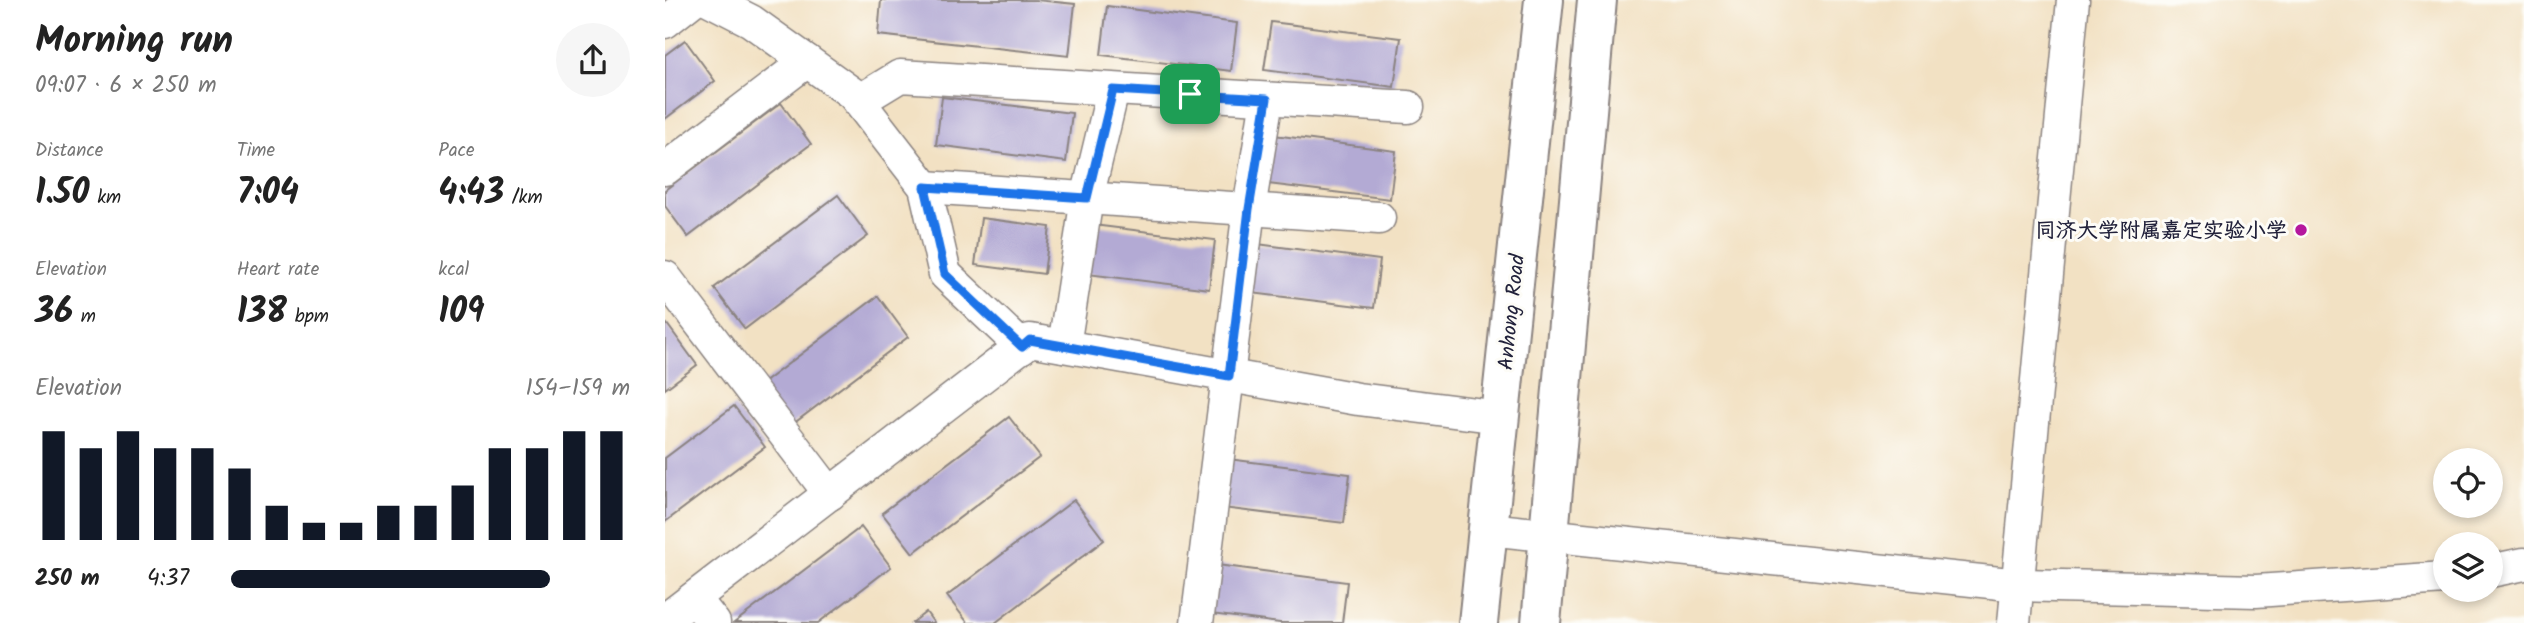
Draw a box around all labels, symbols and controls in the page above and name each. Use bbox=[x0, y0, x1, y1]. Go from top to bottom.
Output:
text: Morning run bbox=[35, 12, 233, 72]
button: share bbox=[556, 23, 630, 97]
pin bbox=[1160, 64, 1220, 124]
text: 09:07 · 6 × 250 m bbox=[35, 68, 217, 104]
icon: arrive bbox=[1171, 75, 1209, 113]
text: Distance bbox=[35, 136, 103, 166]
text: Time bbox=[237, 136, 275, 166]
text: Pace bbox=[438, 136, 475, 166]
text: 1.50 bbox=[35, 166, 90, 222]
text: 7:04 bbox=[237, 166, 299, 222]
text: 4:43 bbox=[438, 166, 504, 222]
text: km bbox=[90, 183, 121, 213]
text: /km bbox=[504, 183, 543, 213]
place label: 同济大学附属嘉定实验小学 bbox=[2035, 215, 2287, 248]
marker: 同济大学附属嘉定实验小学 bbox=[2293, 222, 2309, 238]
street label: Anhong Road bbox=[1490, 252, 1535, 372]
text: Elevation bbox=[35, 255, 107, 285]
text: Heart rate bbox=[237, 255, 319, 285]
text: kcal bbox=[438, 255, 469, 285]
text: 36 bbox=[35, 285, 73, 341]
text: 138 bbox=[237, 285, 287, 341]
text: 109 bbox=[438, 285, 485, 341]
text: m bbox=[73, 302, 96, 332]
text: bpm bbox=[287, 302, 329, 332]
text: Elevation bbox=[35, 371, 122, 407]
text: 154–159 m bbox=[525, 371, 630, 407]
map controls bbox=[2433, 448, 2503, 602]
button: locate bbox=[2433, 448, 2503, 518]
button: layers bbox=[2433, 532, 2503, 602]
text: 250 m bbox=[35, 561, 100, 597]
text: 4:37 bbox=[147, 561, 189, 597]

